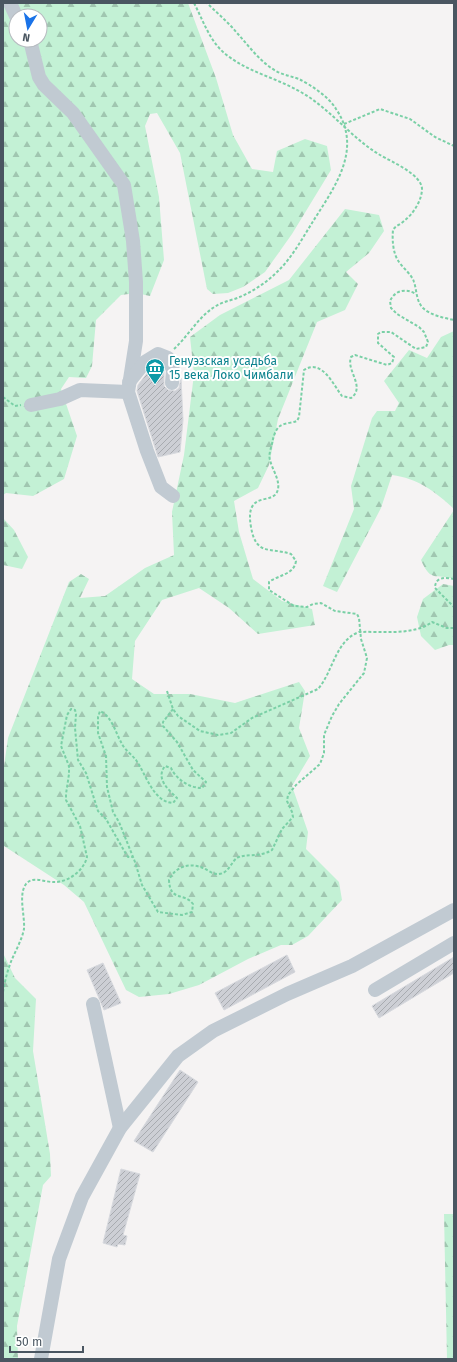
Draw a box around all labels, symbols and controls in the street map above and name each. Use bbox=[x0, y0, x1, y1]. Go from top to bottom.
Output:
north arrow bbox=[8, 8, 48, 48]
text: N bbox=[22, 30, 31, 44]
place label: Генуэзская усадьба 15 века Локо Чимбали bbox=[169, 354, 294, 382]
museum icon: Генуэзская усадьба 15 века Локо Чимбали bbox=[144, 357, 166, 385]
scale bar bbox=[10, 1328, 83, 1354]
text: 50 m bbox=[16, 1335, 42, 1349]

